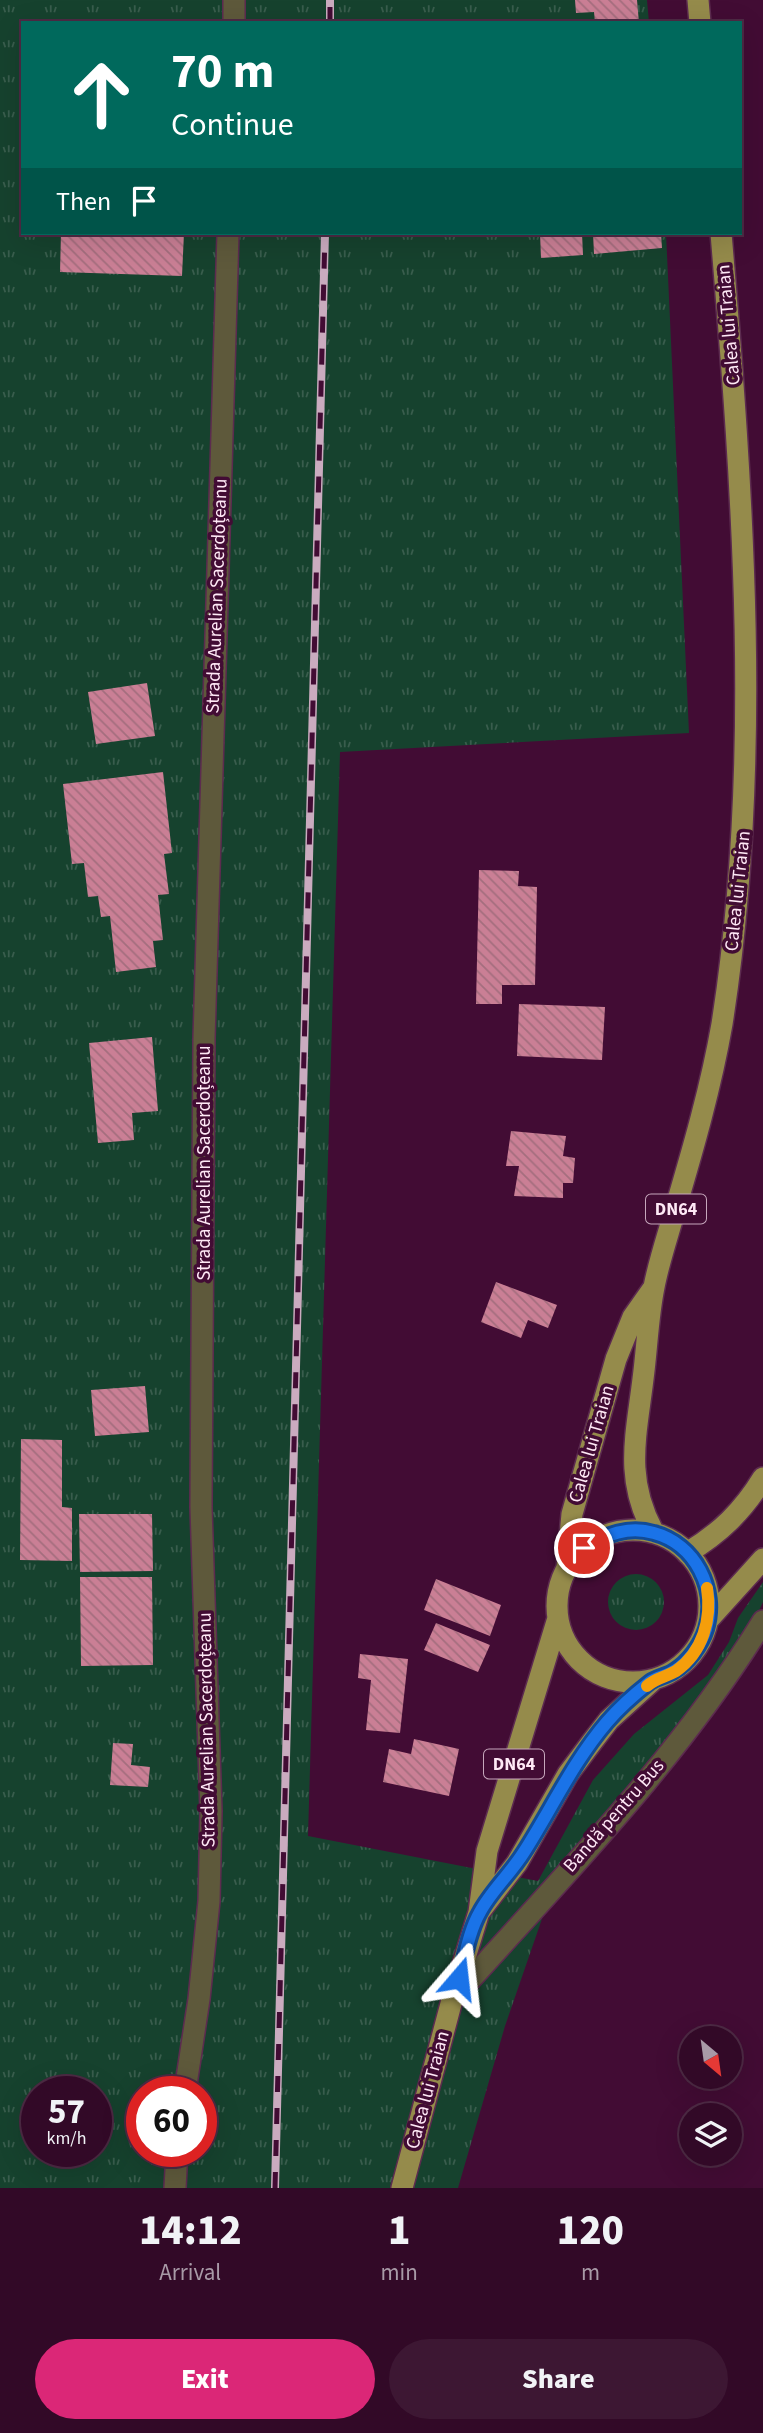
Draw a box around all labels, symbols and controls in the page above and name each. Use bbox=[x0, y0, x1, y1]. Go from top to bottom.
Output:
text: 70 m bbox=[171, 37, 275, 107]
icon: ahead bbox=[56, 49, 147, 140]
text: Continue bbox=[171, 102, 294, 148]
icon: arrive bbox=[125, 182, 163, 220]
text: Then bbox=[56, 183, 111, 220]
street label: Calea lui Traian bbox=[710, 263, 748, 387]
street label: Strada Aurelian Sacerdoțeanu bbox=[199, 478, 235, 714]
street label: Calea lui Traian bbox=[718, 829, 758, 953]
street label: Strada Aurelian Sacerdoțeanu bbox=[191, 1045, 218, 1281]
road number: DN64 bbox=[646, 1194, 706, 1224]
street label: Calea lui Traian bbox=[562, 1382, 622, 1506]
pin bbox=[554, 1518, 614, 1578]
icon: arrive bbox=[565, 1529, 603, 1567]
street label: Strada Aurelian Sacerdoțeanu bbox=[191, 1612, 223, 1848]
road number: DN64 bbox=[484, 1750, 544, 1778]
street label: Bandă pentru Bus bbox=[557, 1754, 671, 1878]
position arrow bbox=[422, 1941, 496, 2015]
north arrow bbox=[679, 2026, 742, 2090]
map controls bbox=[679, 2026, 742, 2166]
street label: Calea lui Traian bbox=[399, 2028, 457, 2152]
speed limit sign: 60 bbox=[126, 2076, 217, 2167]
text: 57 bbox=[48, 2087, 85, 2137]
button: layers bbox=[679, 2103, 742, 2166]
text: km/h bbox=[47, 2126, 86, 2151]
text: 14:12 bbox=[139, 2201, 242, 2261]
text: 1 bbox=[388, 2201, 410, 2261]
text: 120 bbox=[557, 2201, 624, 2261]
text: Arrival bbox=[159, 2256, 221, 2289]
text: min bbox=[381, 2256, 418, 2289]
text: m bbox=[581, 2256, 600, 2289]
button: Exit bbox=[35, 2339, 375, 2419]
button: Share bbox=[389, 2339, 728, 2419]

